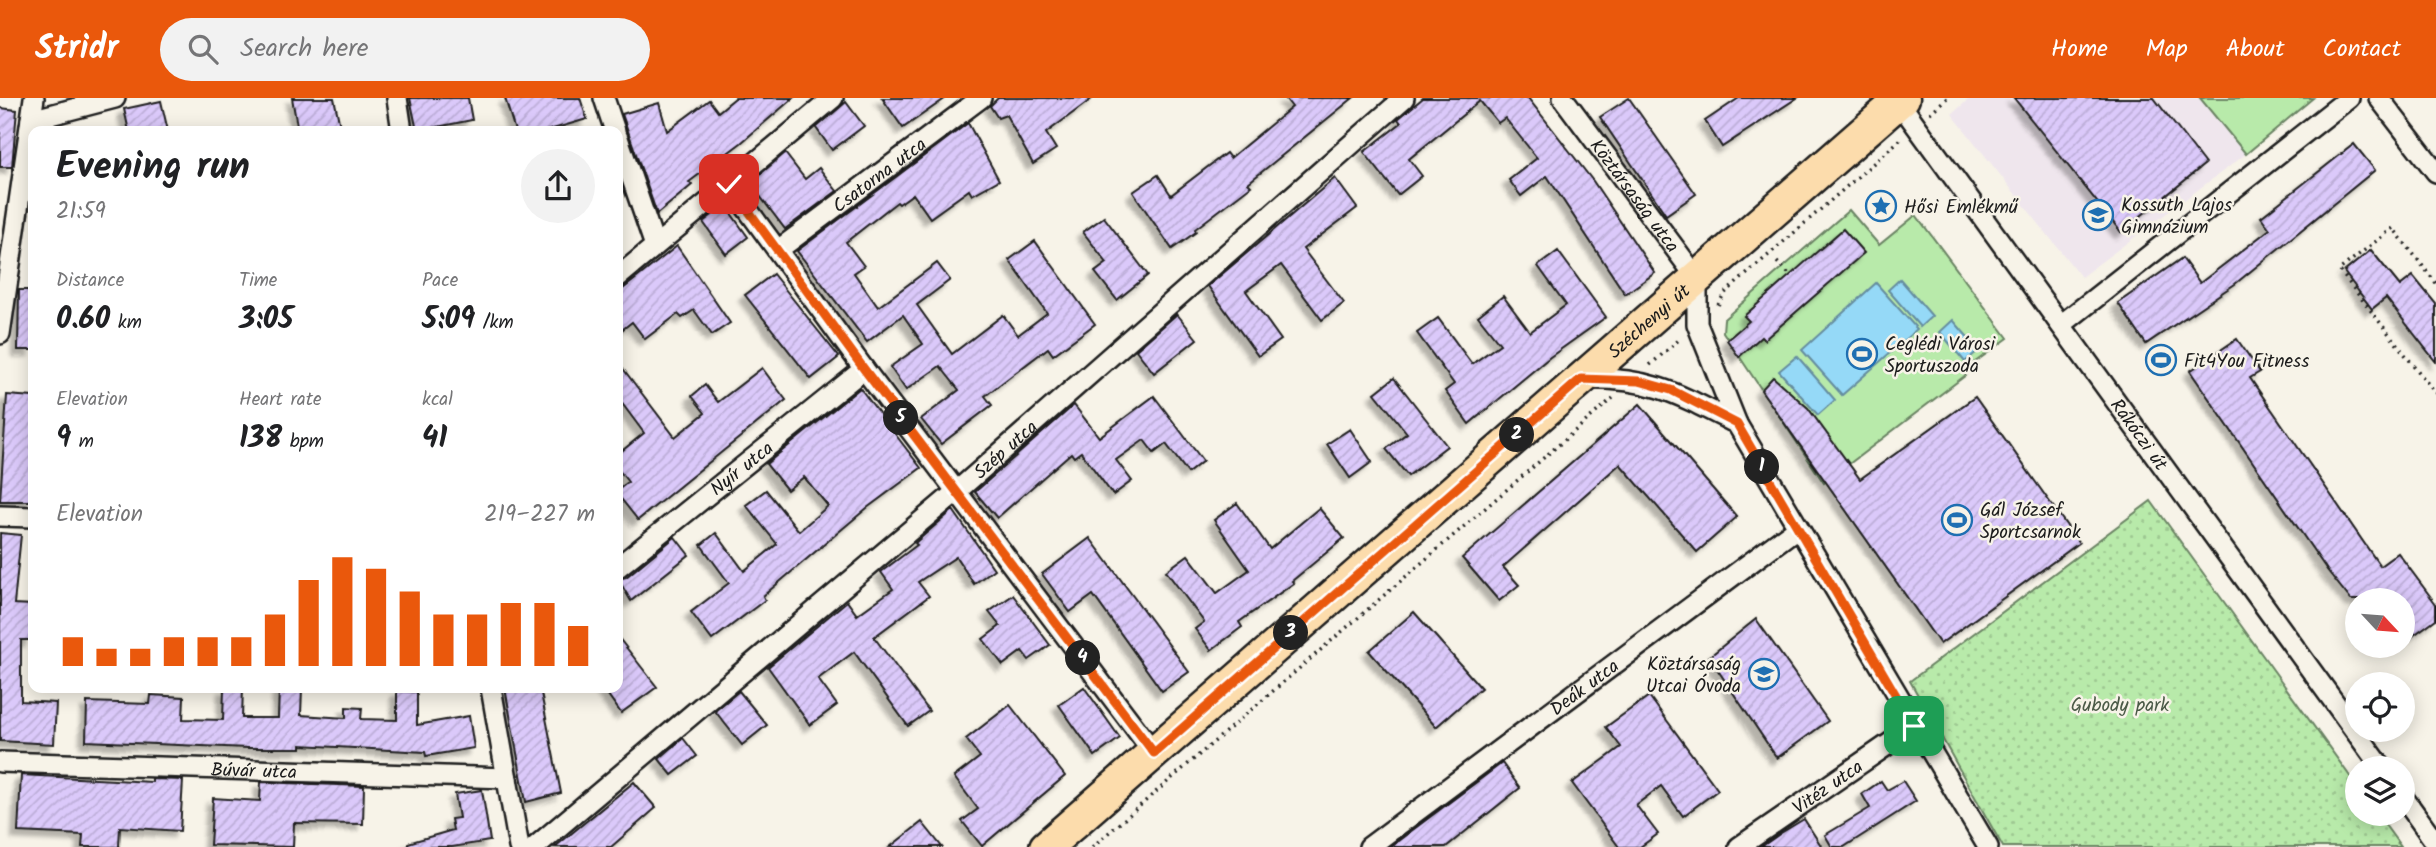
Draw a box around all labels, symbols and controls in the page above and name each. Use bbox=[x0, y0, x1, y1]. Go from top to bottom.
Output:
search box bbox=[160, 18, 650, 81]
text: Stridr bbox=[35, 23, 118, 76]
text: Search here bbox=[240, 28, 369, 70]
icon: search bbox=[184, 30, 222, 68]
text: Home bbox=[2051, 30, 2108, 69]
text: Map bbox=[2146, 30, 2188, 69]
text: About bbox=[2226, 30, 2284, 69]
text: Contact bbox=[2322, 30, 2401, 69]
street label: Csatorna utca bbox=[827, 131, 934, 221]
street label: Köztársaság utca bbox=[1581, 133, 1686, 260]
text: Evening run bbox=[56, 138, 250, 198]
button: share bbox=[521, 149, 595, 223]
pin bbox=[699, 154, 759, 214]
icon: check bbox=[710, 165, 748, 203]
place icon: Hősi Emlékmű bbox=[1864, 189, 1898, 223]
place label: Kossuth Lajos Gimnázium bbox=[2121, 191, 2232, 243]
place label: Hősi Emlékmű bbox=[1904, 193, 2019, 223]
text: 21:59 bbox=[56, 194, 106, 230]
school or university icon: Kossuth Lajos Gimnázium bbox=[2081, 198, 2115, 232]
text: Distance bbox=[56, 266, 124, 296]
text: Time bbox=[239, 266, 277, 296]
text: Pace bbox=[422, 266, 458, 296]
street label: Széchenyi út bbox=[1602, 277, 1698, 367]
text: 0.60 bbox=[56, 296, 110, 344]
text: 3:05 bbox=[239, 296, 293, 344]
text: 5:09 bbox=[422, 296, 475, 344]
text: km bbox=[110, 308, 142, 338]
text: /km bbox=[475, 308, 514, 338]
place label: Ceglédi Városi Sportuszoda bbox=[1885, 330, 1997, 382]
sports icon: Ceglédi Városi Sportuszoda bbox=[1845, 337, 1879, 371]
sports icon: Fit4You Fitness bbox=[2144, 343, 2178, 377]
place label: Fit4You Fitness bbox=[2184, 347, 2309, 377]
text: Elevation bbox=[56, 385, 128, 415]
text: Heart rate bbox=[239, 385, 322, 415]
text: kcal bbox=[422, 385, 453, 415]
street label: Rákóczi út bbox=[2102, 393, 2175, 478]
pin: 5 bbox=[884, 400, 918, 436]
text: 5 bbox=[896, 402, 905, 432]
street label: Szép utca bbox=[967, 413, 1045, 487]
text: 9 bbox=[56, 415, 71, 463]
text: 138 bbox=[239, 415, 282, 463]
text: 41 bbox=[422, 415, 447, 463]
pin: 2 bbox=[1500, 418, 1534, 452]
text: 2 bbox=[1511, 419, 1522, 449]
text: m bbox=[71, 427, 94, 457]
text: bpm bbox=[282, 427, 324, 457]
street label: Nyír utca bbox=[704, 435, 781, 504]
pin: 1 bbox=[1744, 450, 1780, 484]
text: 1 bbox=[1759, 451, 1764, 481]
place label: Gál József Sportcsarnok bbox=[1980, 496, 2081, 548]
text: Elevation bbox=[56, 497, 143, 533]
text: 219–227 m bbox=[484, 497, 595, 533]
sports icon: Gál József Sportcsarnok bbox=[1940, 503, 1974, 537]
north arrow bbox=[2345, 588, 2415, 658]
map controls bbox=[2345, 588, 2415, 826]
pin: 3 bbox=[1274, 616, 1308, 650]
text: 3 bbox=[1285, 617, 1296, 647]
pin: 4 bbox=[1066, 640, 1100, 676]
text: 4 bbox=[1077, 642, 1088, 672]
place label: Köztársaság Utcai Óvoda bbox=[1646, 650, 1741, 702]
street label: Deák utca bbox=[1544, 652, 1626, 724]
school or university icon: Köztársaság Utcai Óvoda bbox=[1747, 657, 1781, 691]
button: locate bbox=[2345, 672, 2415, 742]
park label: Gubody park bbox=[2071, 691, 2169, 721]
pin bbox=[1884, 696, 1944, 756]
icon: arrive bbox=[1895, 707, 1933, 745]
street label: Vitéz utca bbox=[1787, 753, 1870, 823]
street label: Búvár utca bbox=[210, 756, 297, 788]
button: layers bbox=[2345, 756, 2415, 826]

